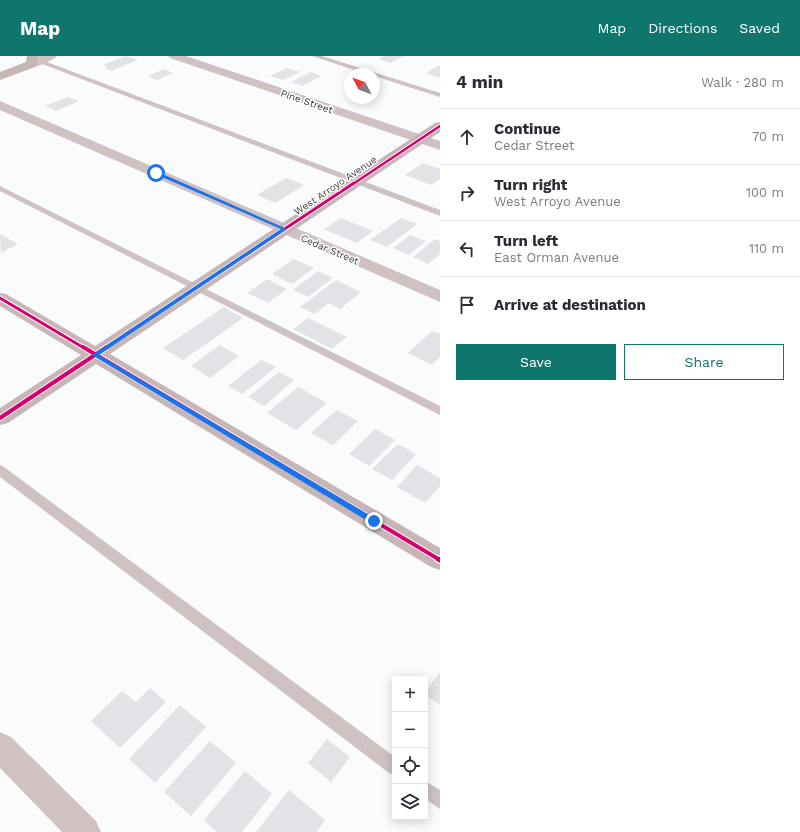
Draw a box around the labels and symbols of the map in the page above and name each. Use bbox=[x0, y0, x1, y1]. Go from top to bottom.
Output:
north arrow bbox=[344, 68, 380, 104]
street label: Pine Street bbox=[279, 87, 335, 116]
street label: West Arroyo Avenue bbox=[292, 153, 379, 217]
route start bbox=[147, 164, 165, 182]
street label: Cedar Street bbox=[299, 232, 361, 267]
route end bbox=[365, 512, 383, 530]

